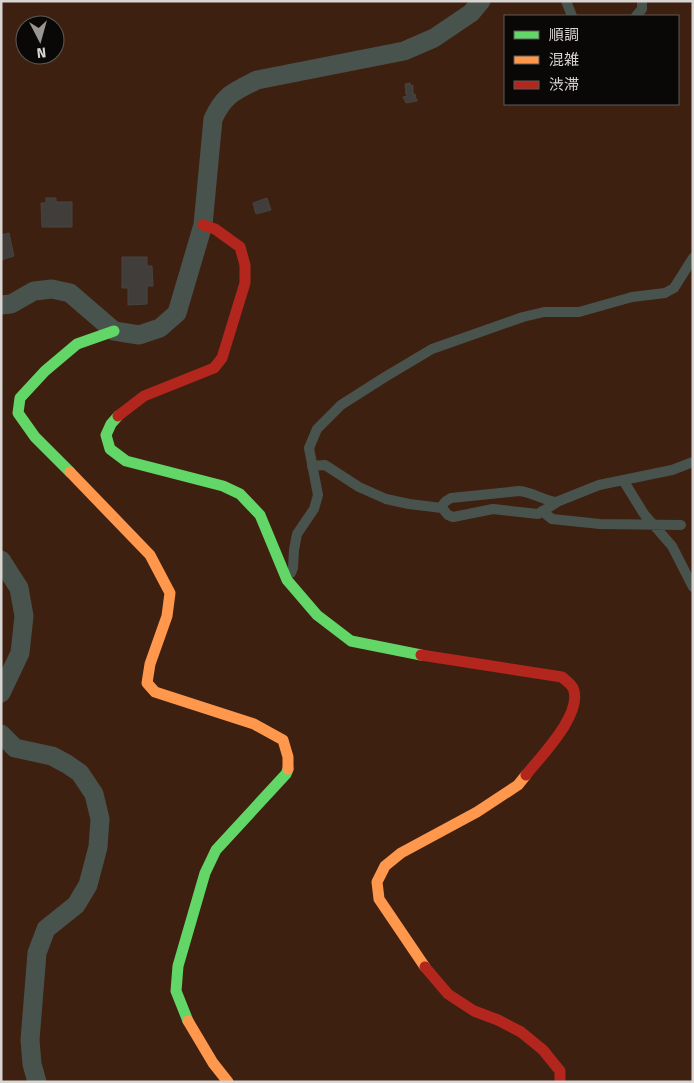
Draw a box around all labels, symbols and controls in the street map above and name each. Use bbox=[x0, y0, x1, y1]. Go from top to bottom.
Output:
north arrow bbox=[15, 15, 65, 65]
legend bbox=[504, 15, 679, 105]
text: 順調 bbox=[549, 26, 579, 44]
text: N bbox=[36, 43, 47, 61]
text: 混雑 bbox=[549, 51, 579, 69]
text: 渋滞 bbox=[549, 76, 579, 94]

